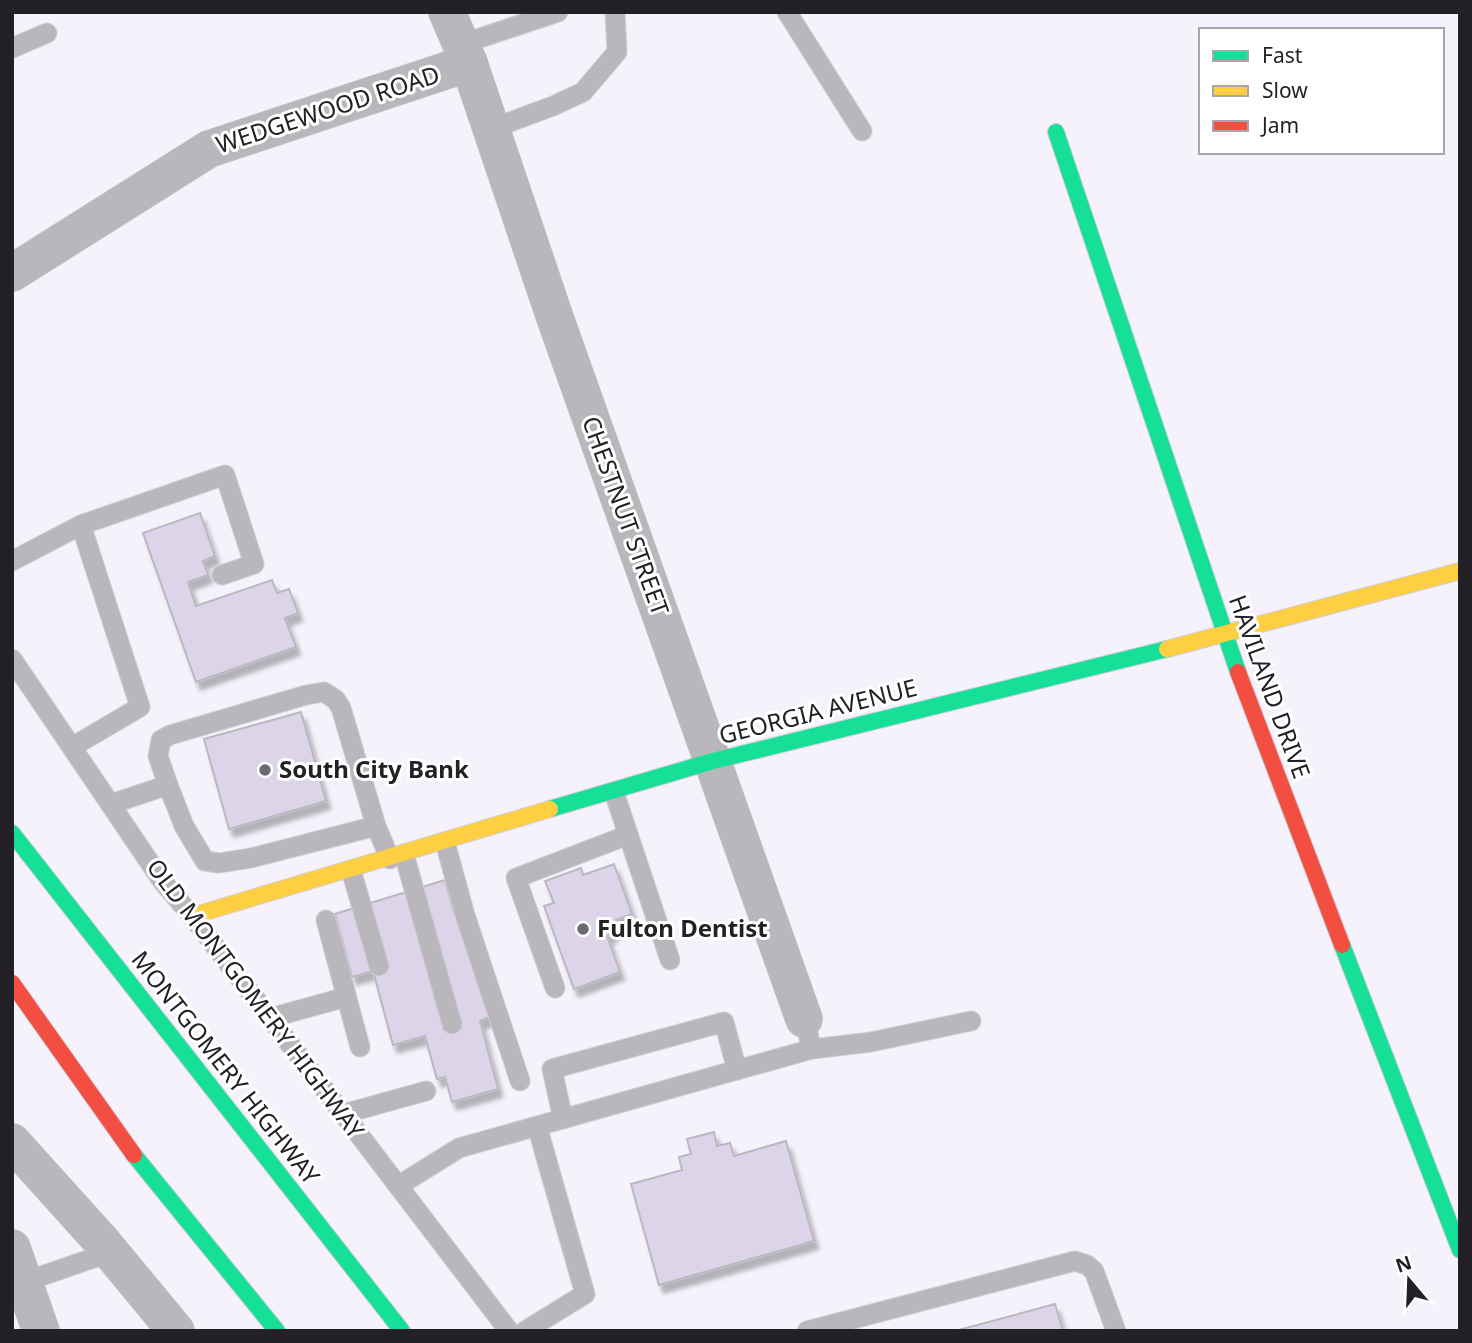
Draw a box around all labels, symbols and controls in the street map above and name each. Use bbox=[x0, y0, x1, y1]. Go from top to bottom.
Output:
legend bbox=[1199, 28, 1444, 154]
text: Fast bbox=[1262, 41, 1303, 69]
street label: WEDGEWOOD ROAD bbox=[211, 57, 444, 160]
text: Slow bbox=[1262, 76, 1308, 104]
text: Jam bbox=[1260, 111, 1299, 139]
street label: CHESTNUT STREET bbox=[575, 411, 678, 620]
street label: HAVILAND DRIVE bbox=[1222, 590, 1319, 783]
street label: GEORGIA AVENUE bbox=[715, 670, 920, 751]
place label: South City Bank bbox=[279, 752, 469, 785]
marker: South City Bank bbox=[257, 762, 273, 778]
street label: OLD MONTGOMERY HIGHWAY bbox=[140, 853, 370, 1145]
place label: Fulton Dentist bbox=[597, 911, 768, 944]
marker: Fulton Dentist bbox=[575, 921, 591, 937]
street label: MONTGOMERY HIGHWAY bbox=[125, 946, 325, 1190]
north arrow bbox=[1374, 1245, 1444, 1315]
text: N bbox=[1392, 1249, 1415, 1279]

